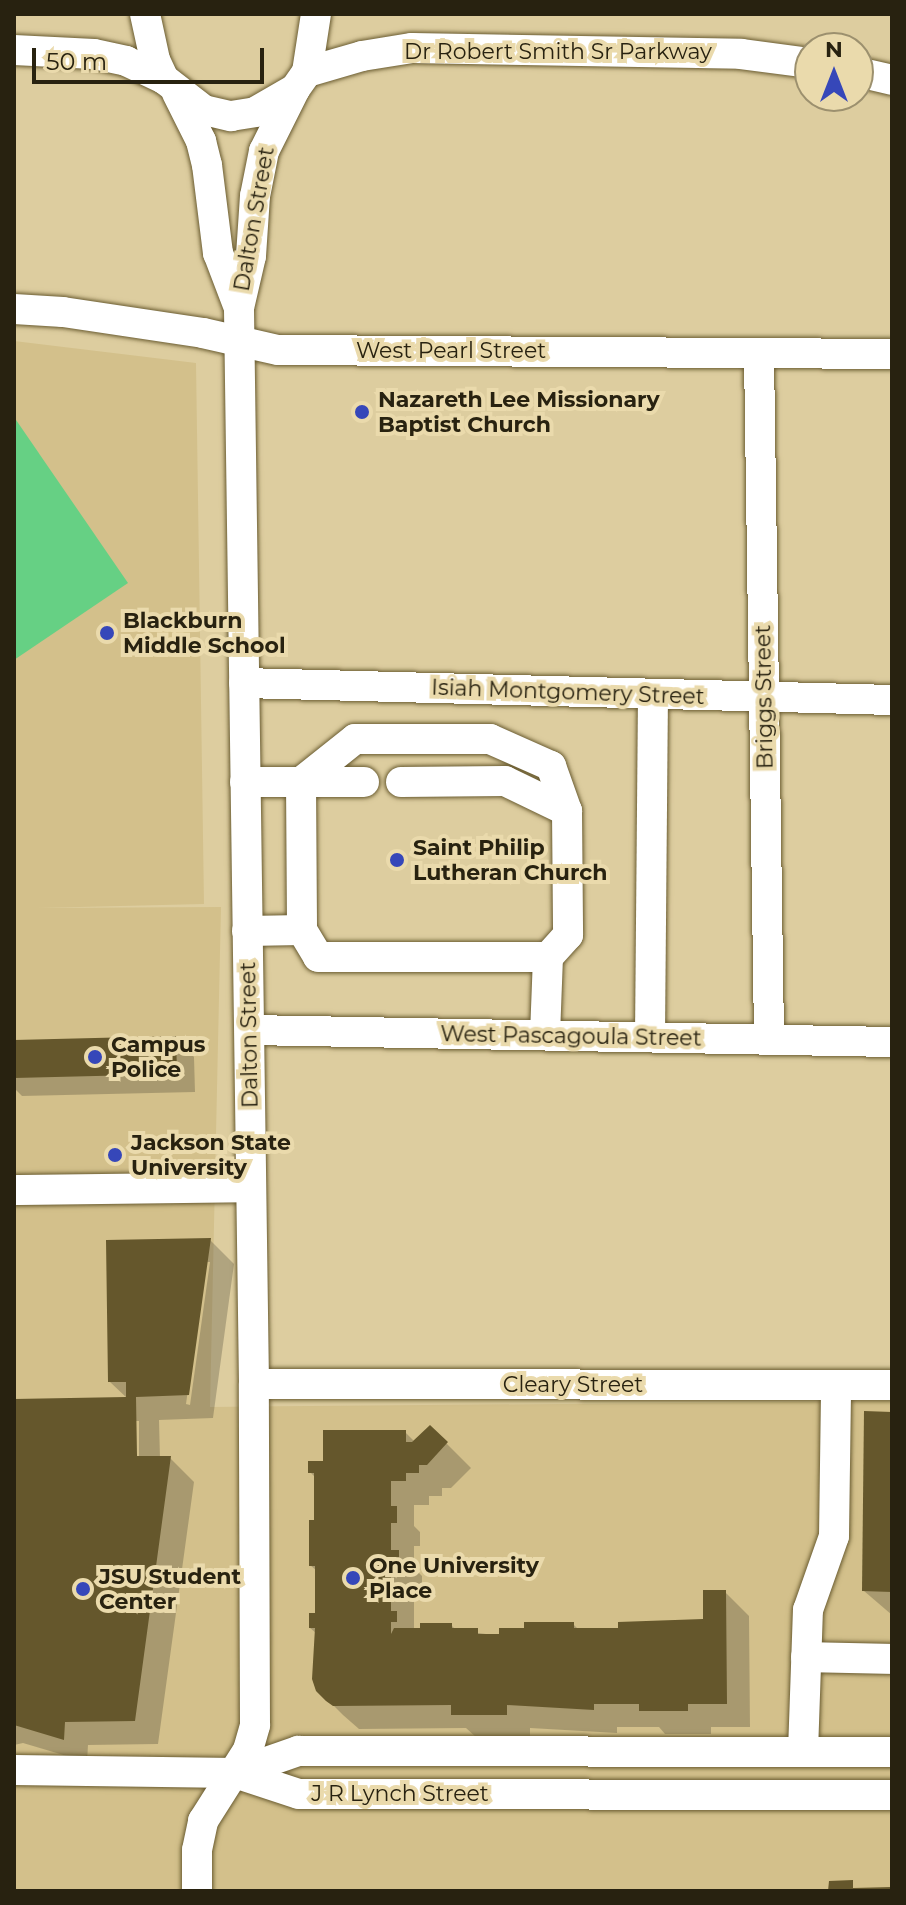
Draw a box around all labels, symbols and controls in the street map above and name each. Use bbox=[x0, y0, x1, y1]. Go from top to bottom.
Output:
scale bar bbox=[36, 32, 268, 82]
north arrow bbox=[794, 32, 874, 112]
text: N bbox=[825, 36, 843, 63]
street label: Dr Robert Smith Sr Parkway bbox=[404, 39, 712, 65]
text: 50 m bbox=[46, 47, 107, 76]
street label: Dalton Street bbox=[228, 145, 280, 293]
street label: West Pearl Street bbox=[356, 338, 546, 364]
place label: Nazareth Lee Missionary Baptist Church bbox=[378, 386, 660, 438]
marker: Nazareth Lee Missionary Baptist Church bbox=[353, 403, 371, 421]
place label: Blackburn Middle School bbox=[123, 607, 285, 658]
marker: Blackburn Middle School bbox=[98, 624, 116, 642]
street label: Briggs Street bbox=[750, 625, 778, 769]
street label: Isiah Montgomery Street bbox=[431, 674, 705, 710]
place label: Saint Philip Lutheran Church bbox=[413, 834, 607, 886]
marker: Saint Philip Lutheran Church bbox=[388, 851, 406, 869]
street label: Dalton Street bbox=[235, 962, 263, 1108]
street label: West Pascagoula Street bbox=[440, 1021, 702, 1051]
place label: Campus Police bbox=[111, 1031, 205, 1082]
marker: Campus Police bbox=[86, 1048, 104, 1066]
place label: Jackson State University bbox=[131, 1129, 291, 1180]
marker: Jackson State University bbox=[106, 1146, 124, 1164]
street label: Cleary Street bbox=[503, 1372, 643, 1398]
place label: One University Place bbox=[369, 1552, 539, 1604]
place label: JSU Student Center bbox=[99, 1563, 241, 1614]
marker: One University Place bbox=[344, 1569, 362, 1587]
marker: JSU Student Center bbox=[74, 1580, 92, 1598]
street label: J R Lynch Street bbox=[311, 1781, 489, 1807]

